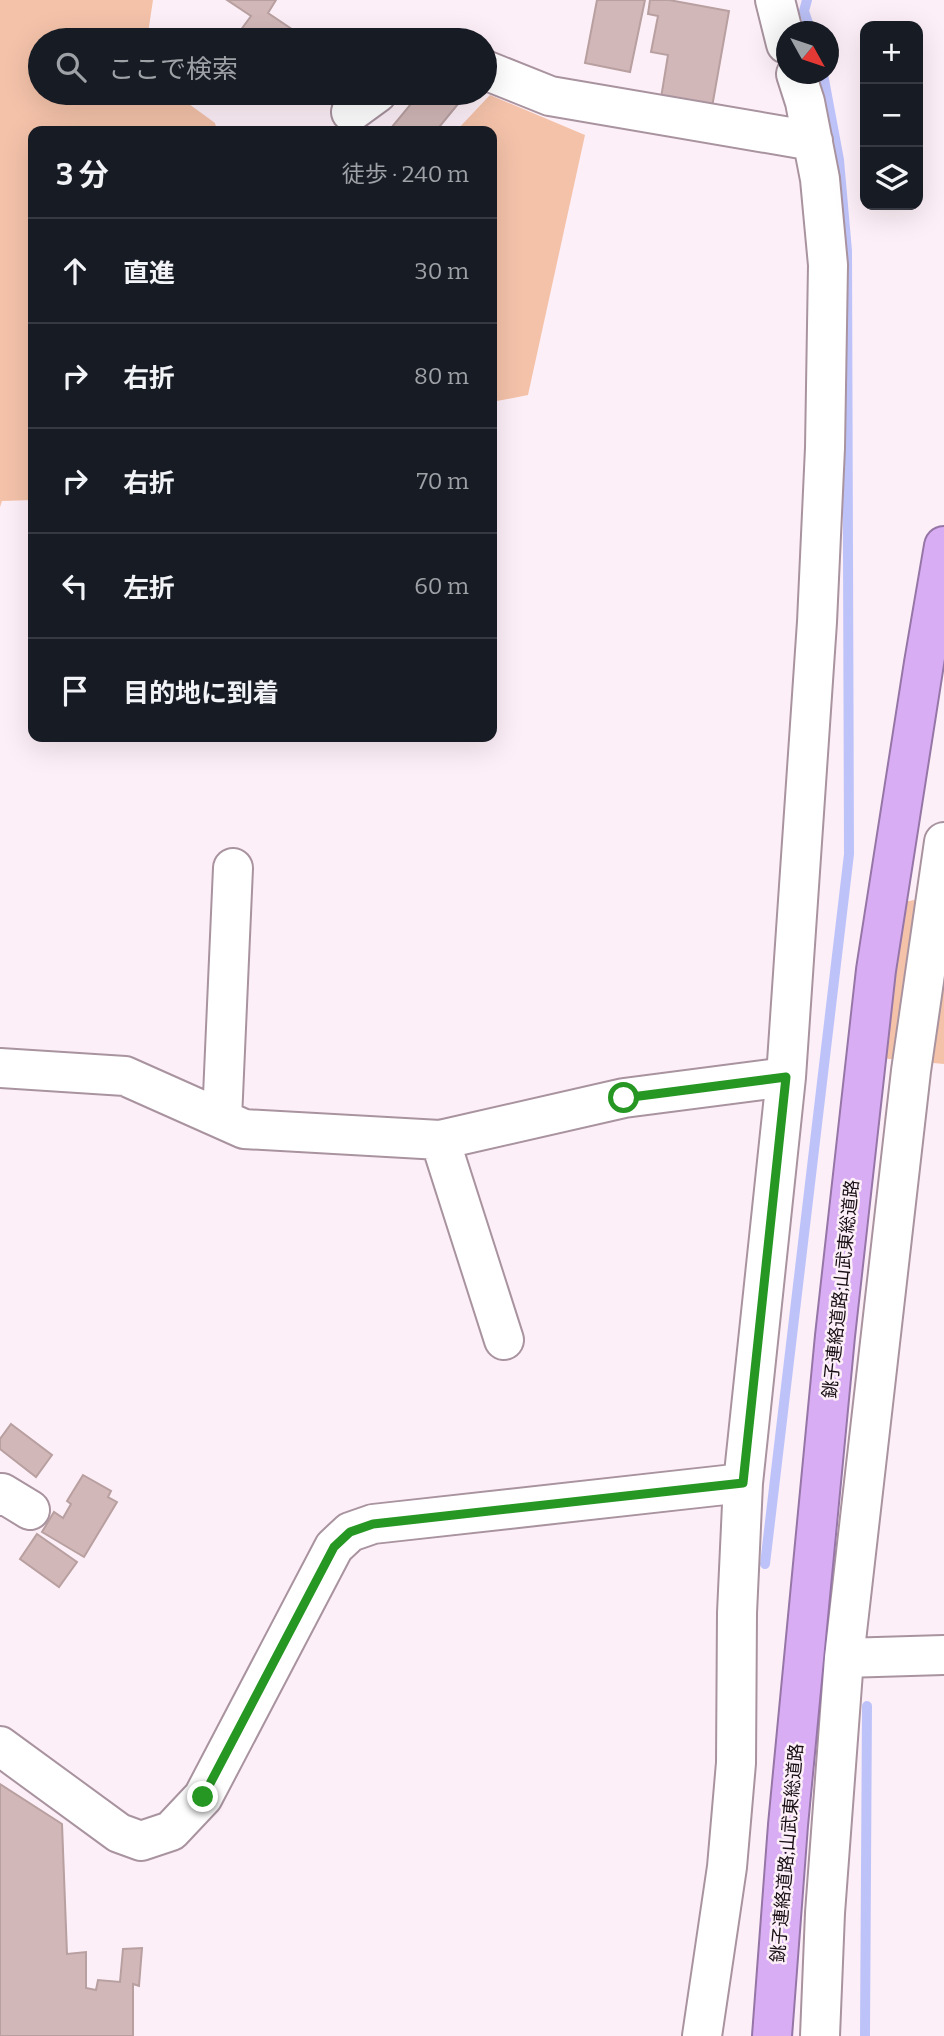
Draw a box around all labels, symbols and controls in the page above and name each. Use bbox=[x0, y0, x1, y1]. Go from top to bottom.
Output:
north arrow bbox=[776, 21, 839, 84]
map controls bbox=[860, 21, 923, 210]
button: + bbox=[860, 21, 923, 84]
search box bbox=[28, 28, 497, 105]
icon: search bbox=[52, 48, 90, 86]
text: ここで検索 bbox=[108, 54, 238, 85]
button: − bbox=[860, 84, 923, 147]
button: layers bbox=[860, 147, 923, 210]
text: 3 分 bbox=[56, 157, 109, 193]
text: 徒歩 · 240 m bbox=[342, 160, 469, 188]
icon: ahead bbox=[56, 252, 94, 290]
text: 30 m bbox=[415, 257, 469, 285]
text: 直進 bbox=[123, 258, 175, 289]
icon: right bbox=[56, 357, 94, 395]
text: 80 m bbox=[414, 362, 469, 390]
text: 右折 bbox=[123, 363, 175, 394]
icon: right bbox=[56, 462, 94, 500]
text: 70 m bbox=[417, 467, 469, 495]
text: 右折 bbox=[123, 468, 175, 499]
icon: left bbox=[56, 567, 94, 605]
text: 60 m bbox=[414, 572, 469, 600]
text: 左折 bbox=[123, 573, 175, 604]
icon: arrive bbox=[56, 672, 94, 710]
text: 目的地に到着 bbox=[123, 678, 279, 709]
route start bbox=[608, 1082, 639, 1113]
street label: 銚子連絡道路;山武東総道路 bbox=[819, 1178, 863, 1400]
street label: 銚子連絡道路;山武東総道路 bbox=[766, 1742, 808, 1964]
route end bbox=[187, 1781, 218, 1812]

